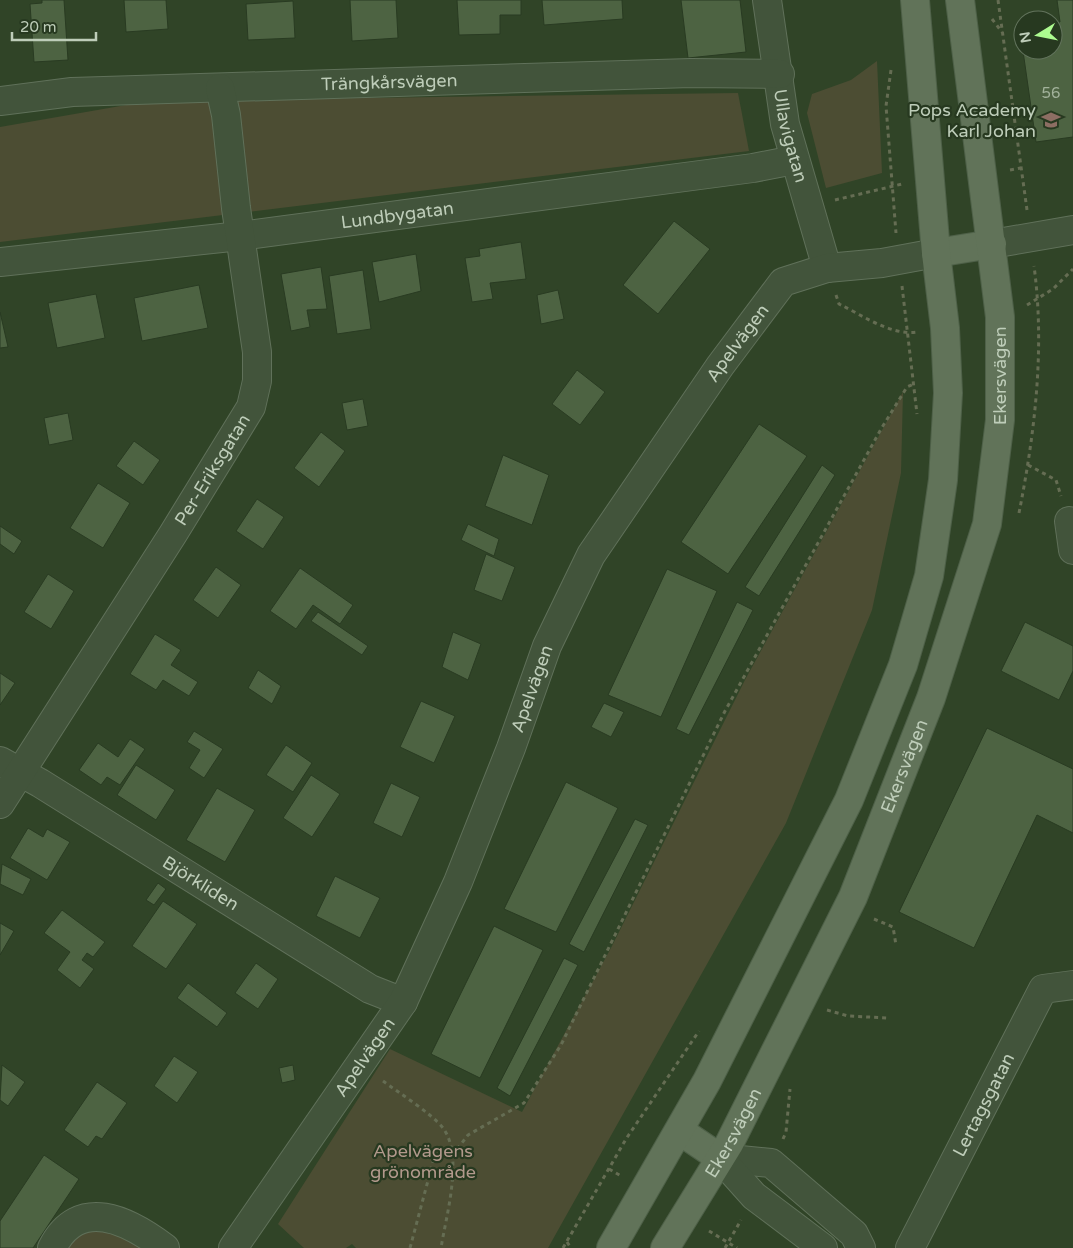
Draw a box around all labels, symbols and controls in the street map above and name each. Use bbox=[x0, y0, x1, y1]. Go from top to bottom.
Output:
scale bar bbox=[12, 10, 96, 42]
north arrow bbox=[1013, 10, 1063, 60]
text: 20 m bbox=[20, 18, 57, 36]
text: N bbox=[1016, 30, 1035, 44]
street label: Trängkårsvägen bbox=[321, 69, 458, 95]
house number: 56 bbox=[1042, 84, 1060, 102]
street label: Ullavigatan bbox=[769, 88, 813, 185]
place label: Pops Academy Karl Johan bbox=[908, 99, 1036, 142]
school or university icon: Pops Academy Karl Johan bbox=[1040, 109, 1062, 131]
street label: Lundbygatan bbox=[339, 197, 455, 234]
street label: Apelvägen bbox=[701, 300, 774, 386]
street label: Ekersvägen bbox=[989, 326, 1011, 425]
street label: Per-Eriksgatan bbox=[170, 410, 255, 530]
street label: Apelvägen bbox=[506, 642, 558, 736]
street label: Ekersvägen bbox=[876, 716, 933, 816]
street label: Björkliden bbox=[158, 851, 243, 915]
street label: Apelvägen bbox=[330, 1013, 400, 1101]
street label: Lertagsgatan bbox=[948, 1049, 1019, 1160]
street label: Ekersvägen bbox=[700, 1084, 766, 1182]
park label: Apelvägens grönområde bbox=[370, 1140, 476, 1183]

